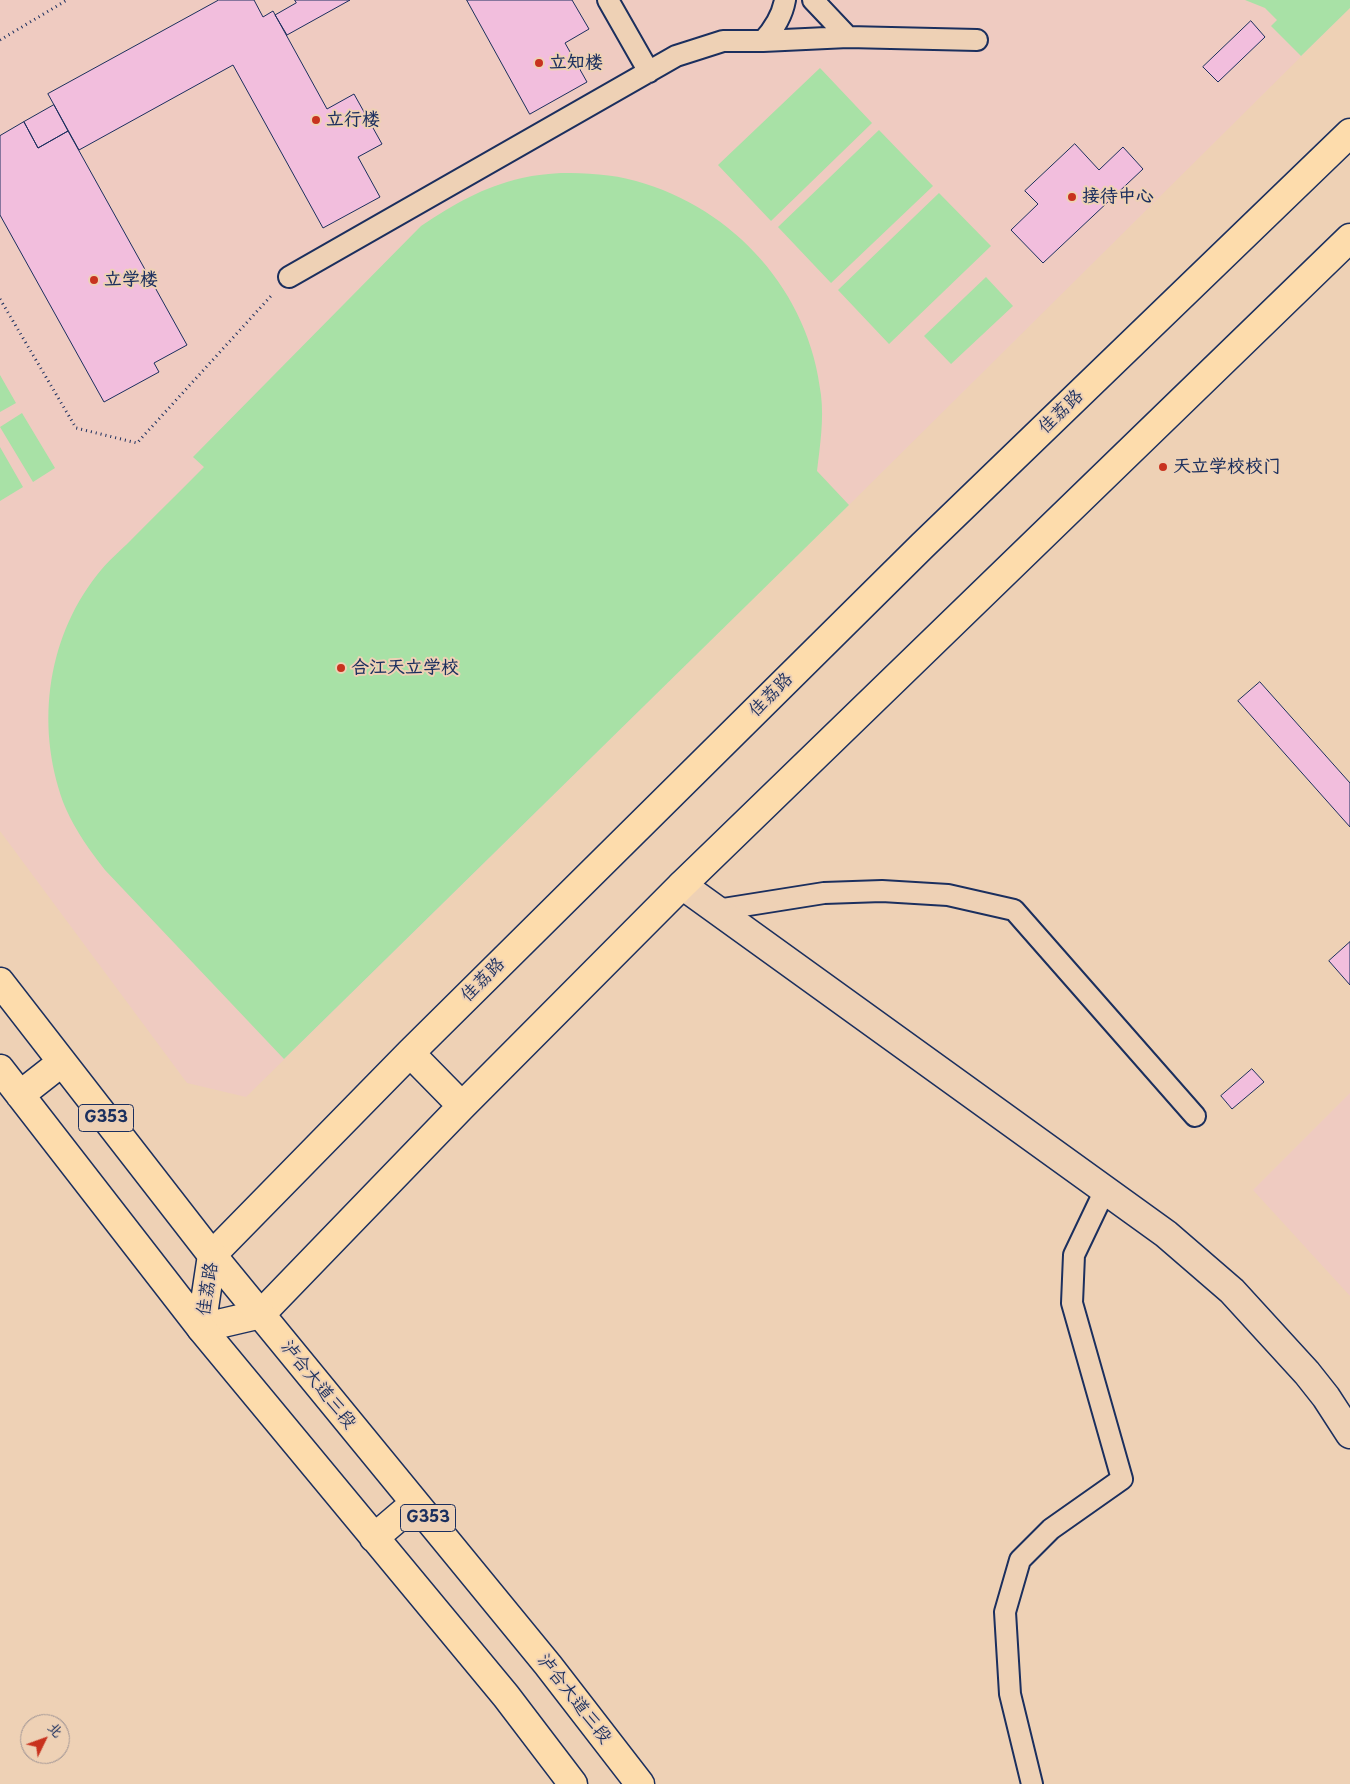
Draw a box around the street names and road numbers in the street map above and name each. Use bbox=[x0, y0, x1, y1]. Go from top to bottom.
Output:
street label: 佳荔路 bbox=[1034, 385, 1088, 439]
street label: 佳荔路 bbox=[744, 668, 798, 722]
street label: 佳荔路 bbox=[456, 953, 510, 1007]
road number: G353 bbox=[78, 1104, 134, 1132]
street label: 佳荔路 bbox=[193, 1261, 223, 1317]
street label: 泸合大道三段 bbox=[276, 1336, 360, 1434]
road number: G353 bbox=[400, 1505, 456, 1532]
street label: 泸合大道三段 bbox=[532, 1650, 616, 1748]

